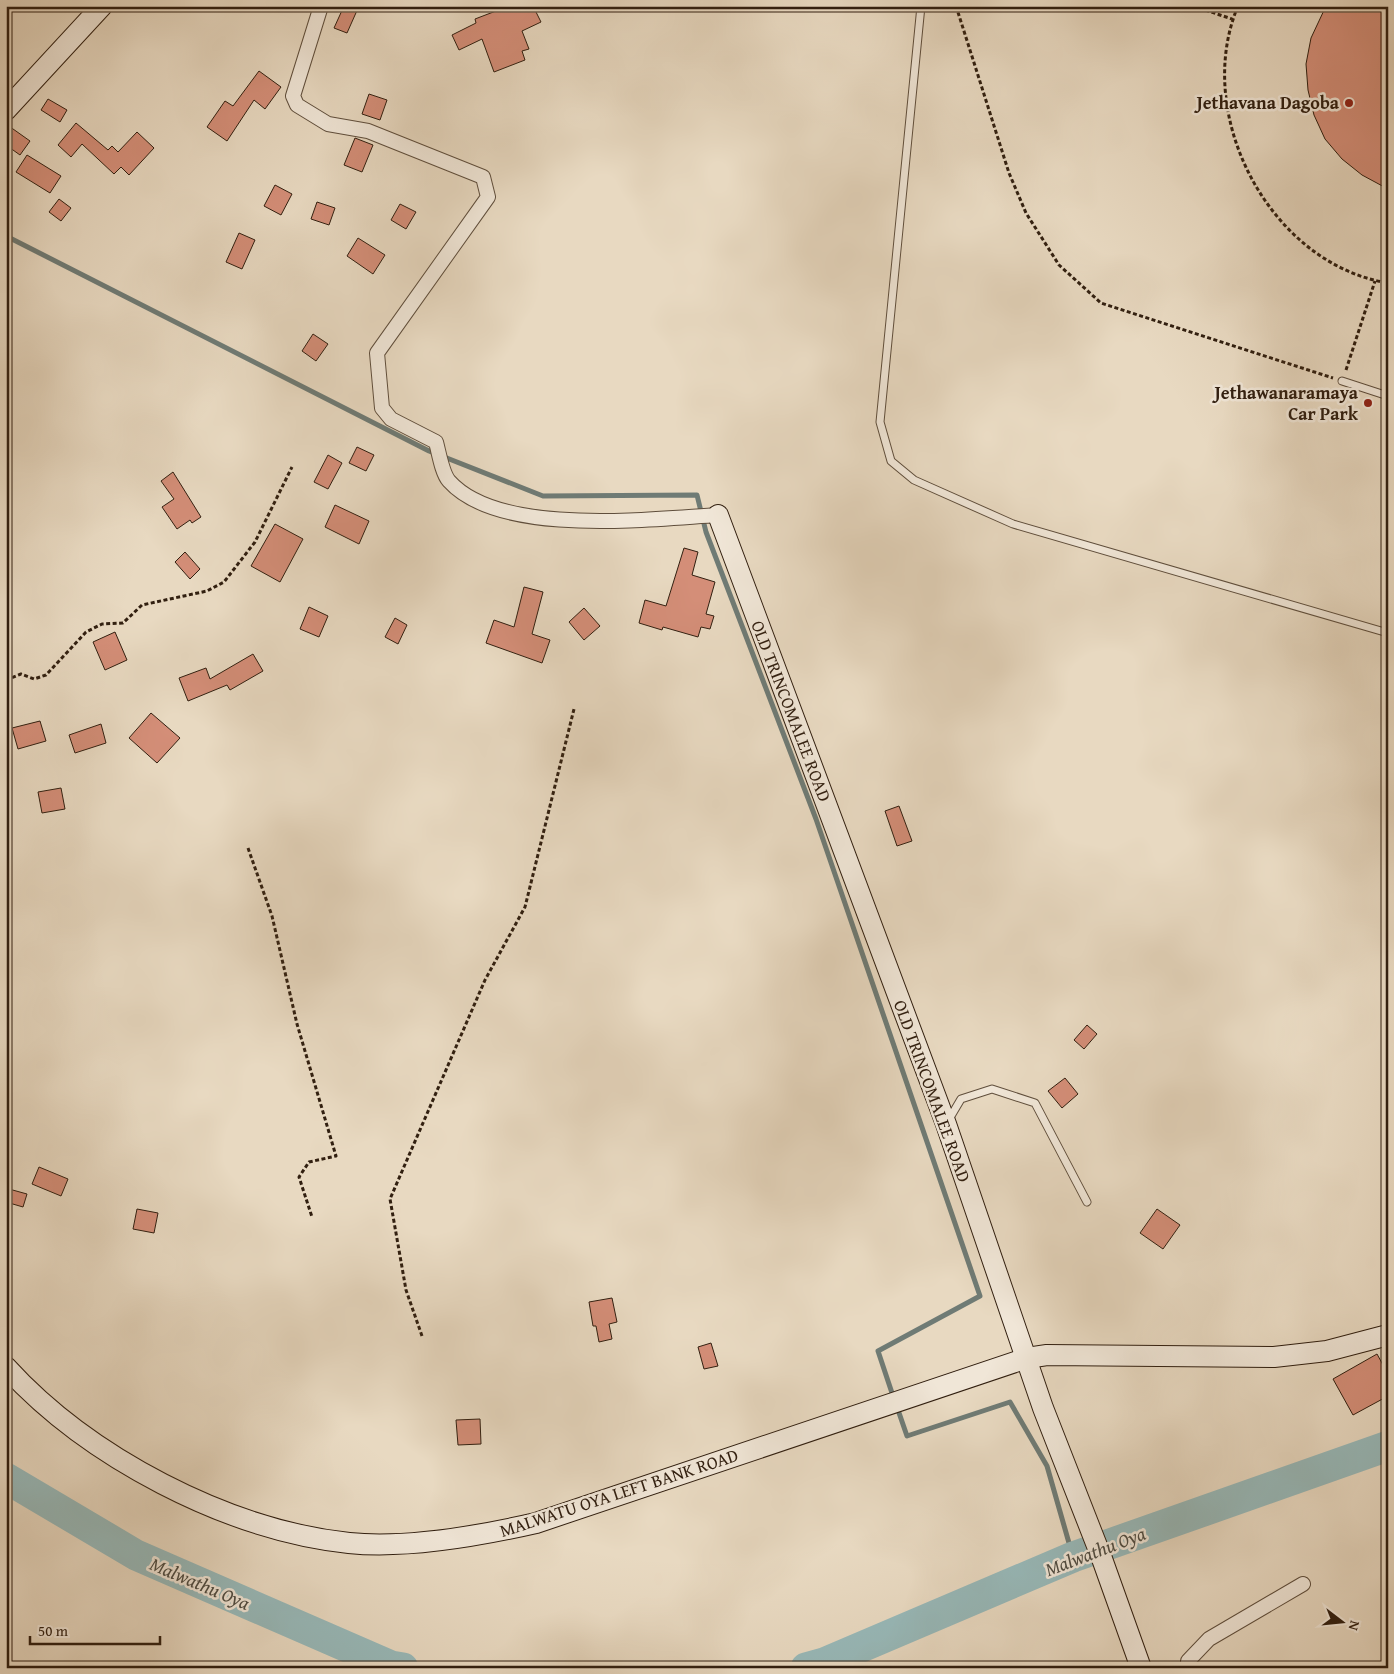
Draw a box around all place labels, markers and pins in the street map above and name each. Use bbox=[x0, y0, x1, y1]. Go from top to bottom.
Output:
place label: Jethavana Dagoba bbox=[1194, 89, 1340, 116]
marker: Jethavana Dagoba bbox=[1343, 97, 1355, 109]
place label: Jethawanaramaya Car Park bbox=[1212, 379, 1359, 427]
marker: Jethawanaramaya Car Park bbox=[1362, 397, 1374, 409]

